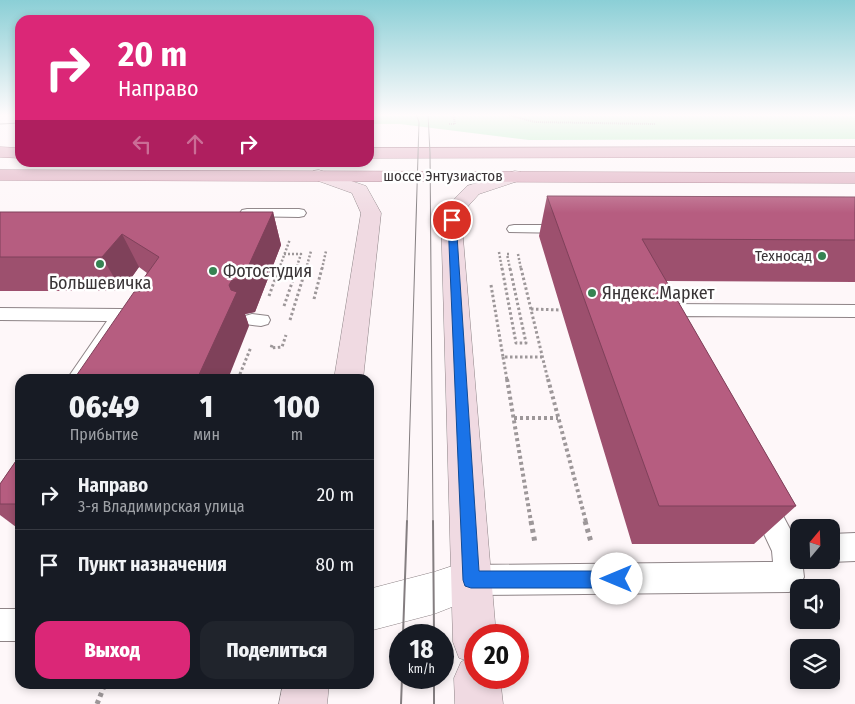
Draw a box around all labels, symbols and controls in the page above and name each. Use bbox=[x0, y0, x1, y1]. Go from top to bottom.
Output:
text: 20 m bbox=[118, 33, 187, 75]
icon: right bbox=[35, 35, 100, 100]
text: Направо bbox=[118, 75, 199, 102]
icon: left bbox=[128, 130, 156, 158]
icon: ahead bbox=[181, 130, 209, 158]
icon: right bbox=[234, 130, 262, 158]
street label: шоссе Энтузиастов bbox=[383, 167, 503, 185]
pin bbox=[431, 199, 473, 241]
icon: arrive bbox=[438, 206, 466, 234]
place label: Техносад bbox=[755, 247, 812, 265]
marker: Техносад bbox=[816, 250, 828, 262]
marker: Большевичка bbox=[94, 258, 106, 270]
place label: Фотостудия bbox=[223, 260, 312, 282]
marker: Фотостудия bbox=[207, 265, 219, 277]
place label: Большевичка bbox=[49, 272, 152, 294]
place label: Яндекс.Маркет bbox=[602, 282, 715, 304]
marker: Яндекс.Маркет bbox=[586, 287, 598, 299]
text: 06:49 bbox=[69, 389, 139, 425]
text: 1 bbox=[200, 389, 213, 425]
text: 100 bbox=[274, 389, 320, 425]
text: Прибытие bbox=[70, 425, 138, 444]
text: мин bbox=[193, 425, 220, 444]
text: m bbox=[291, 425, 303, 444]
text: Направо bbox=[78, 474, 148, 497]
icon: right bbox=[35, 481, 63, 509]
text: 20 m bbox=[317, 483, 354, 506]
text: 3-я Владимирская улица bbox=[78, 497, 245, 516]
north arrow bbox=[790, 519, 840, 569]
map controls bbox=[790, 519, 840, 689]
icon: arrive bbox=[35, 551, 63, 579]
position arrow bbox=[590, 552, 642, 604]
text: Пункт назначения bbox=[78, 553, 227, 576]
text: 80 m bbox=[316, 553, 354, 576]
button: sound bbox=[790, 579, 840, 629]
button: Выход bbox=[35, 621, 190, 679]
button: Поделиться bbox=[200, 621, 354, 679]
speed limit sign: 20 bbox=[464, 624, 529, 689]
text: 18 bbox=[410, 635, 433, 665]
button: layers bbox=[790, 639, 840, 689]
text: km/h bbox=[408, 662, 435, 676]

